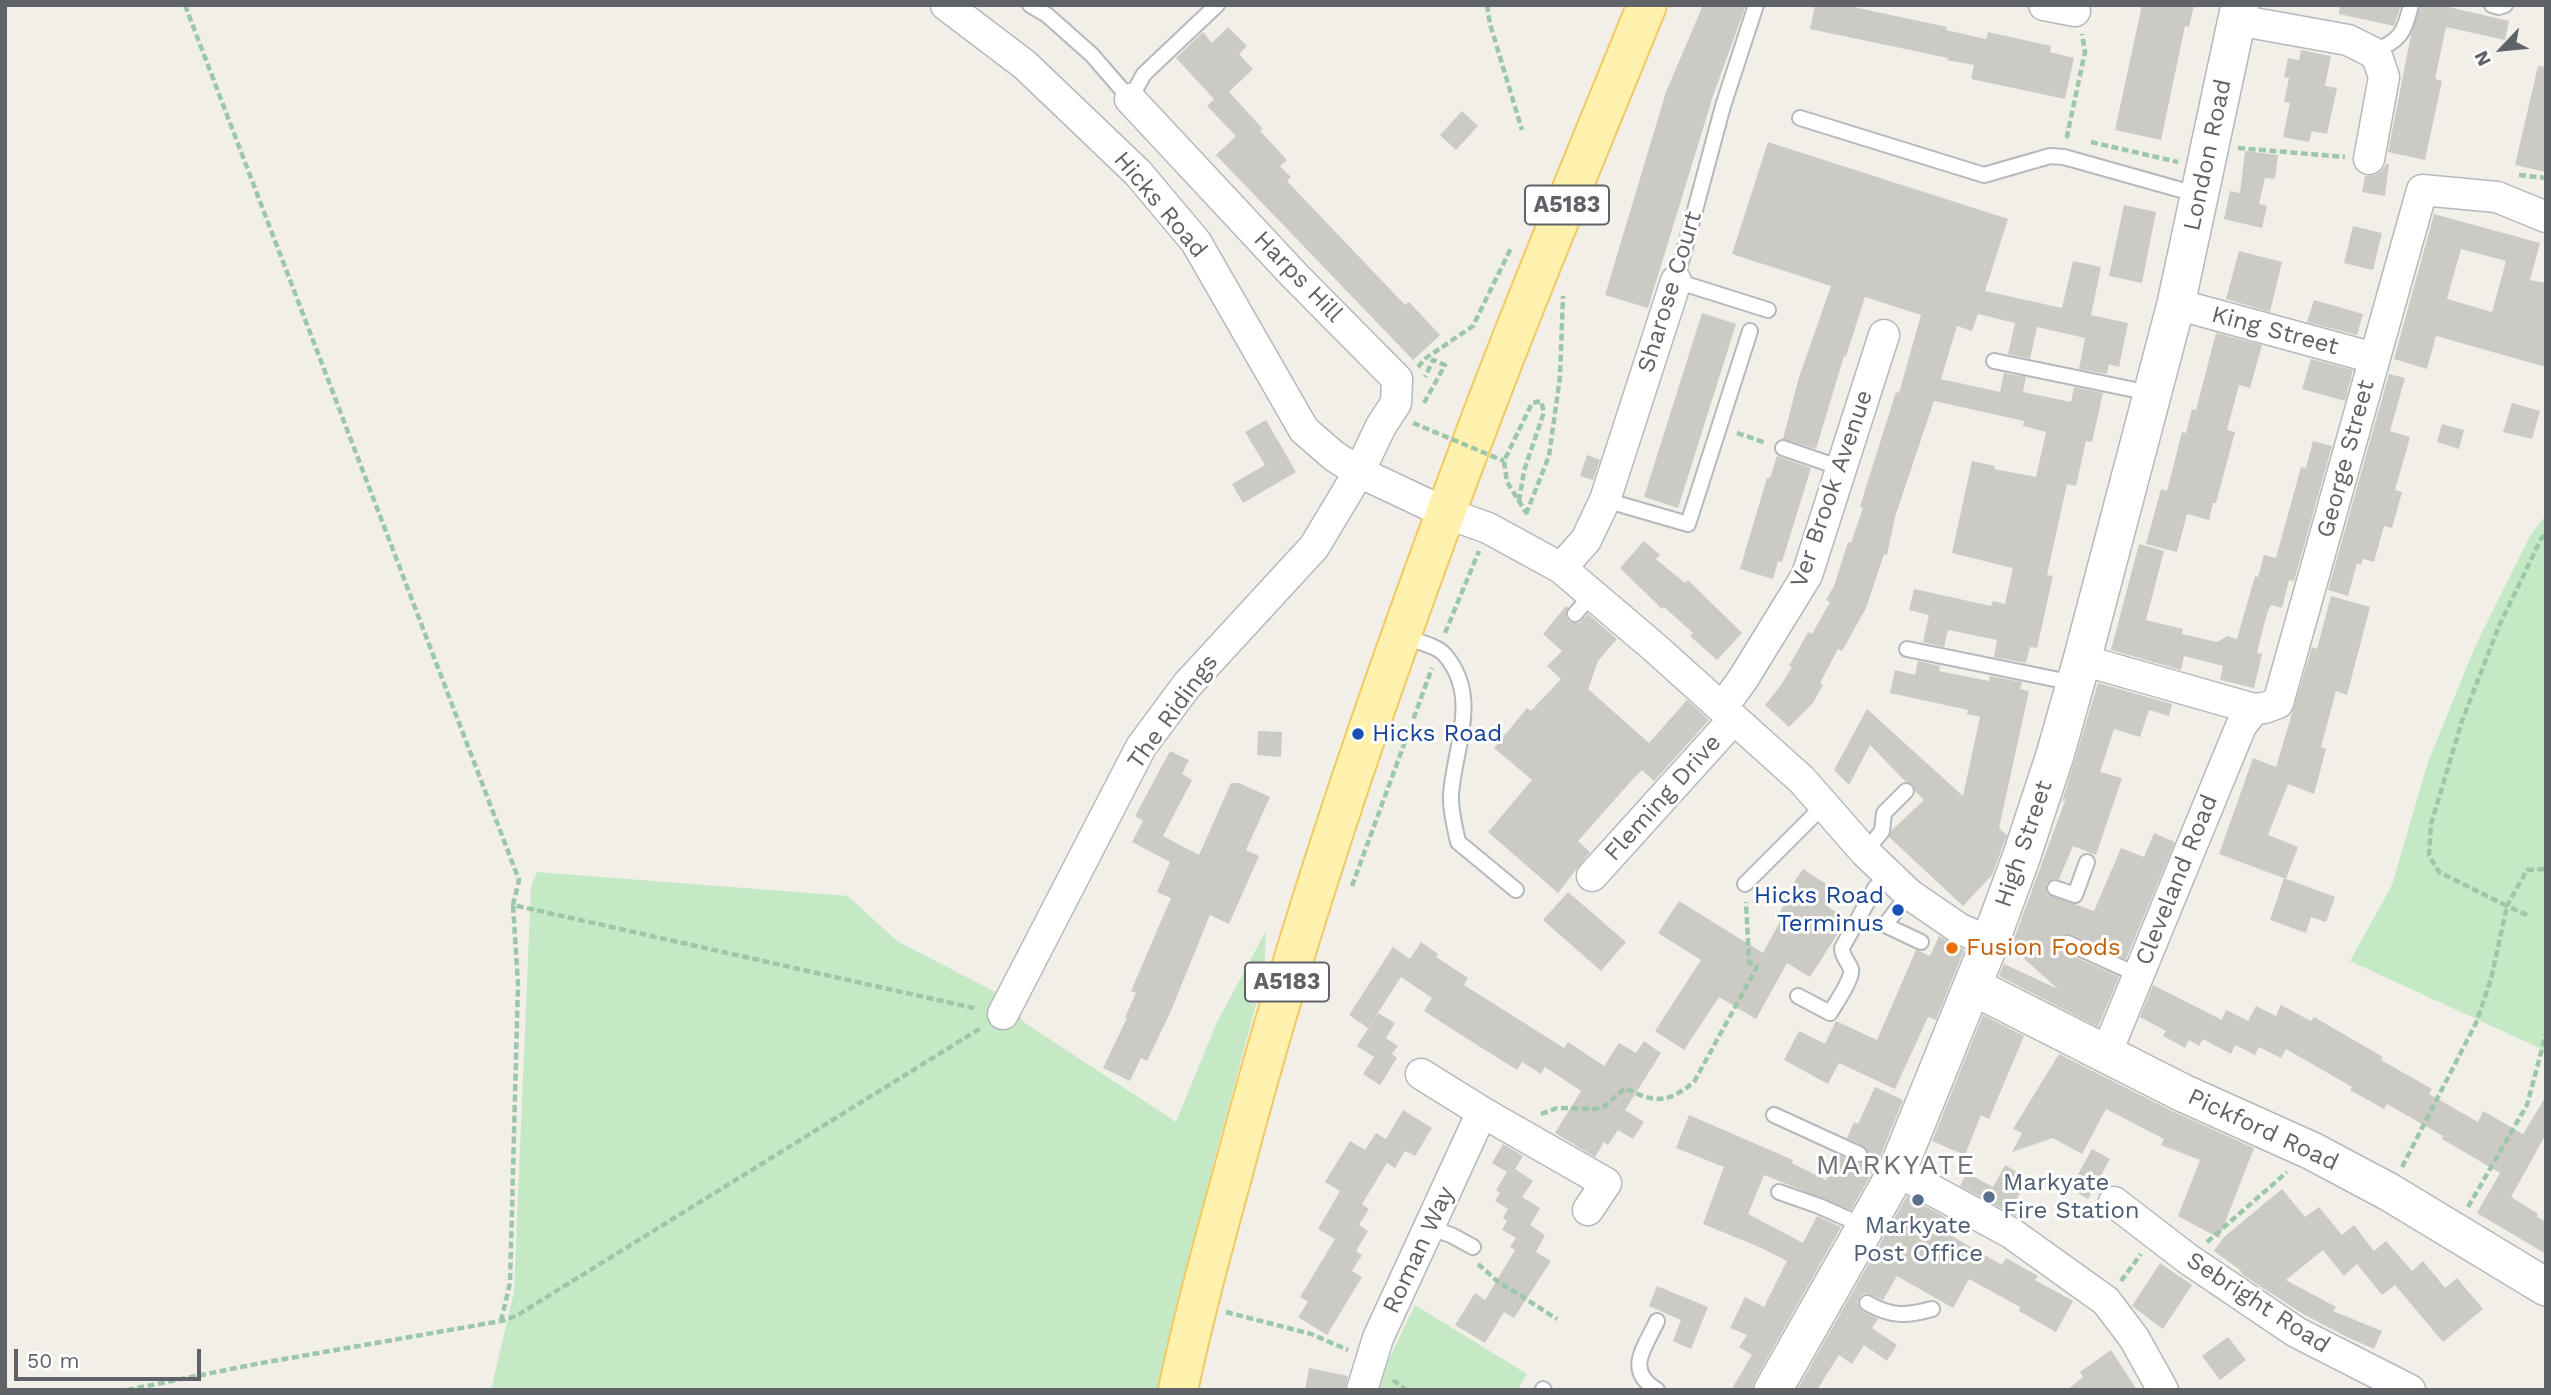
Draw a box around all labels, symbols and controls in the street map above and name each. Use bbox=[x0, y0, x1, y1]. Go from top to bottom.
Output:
north arrow bbox=[2467, 14, 2537, 84]
text: N bbox=[2469, 47, 2496, 70]
street label: London Road bbox=[2178, 77, 2238, 233]
street label: Hicks Road bbox=[1107, 146, 1213, 264]
road number: A5183 bbox=[1525, 186, 1609, 224]
street label: Sharose Court bbox=[1632, 208, 1708, 376]
street label: Harps Hill bbox=[1248, 225, 1348, 329]
street label: King Street bbox=[2208, 300, 2342, 362]
street label: George Street bbox=[2311, 377, 2381, 541]
street label: Ver Brook Avenue bbox=[1785, 387, 1879, 591]
street label: The Ridings bbox=[1122, 649, 1224, 775]
place label: Hicks Road bbox=[1372, 720, 1502, 748]
marker: Hicks Road bbox=[1350, 726, 1366, 742]
street label: Fleming Drive bbox=[1599, 729, 1727, 867]
street label: High Street bbox=[1989, 777, 2059, 911]
street label: Cleveland Road bbox=[2130, 791, 2224, 969]
place label: Hicks Road Terminus bbox=[1754, 882, 1884, 938]
marker: Hicks Road Terminus bbox=[1890, 902, 1906, 918]
place label: Fusion Foods bbox=[1966, 934, 2121, 962]
marker: Fusion Foods bbox=[1944, 940, 1960, 956]
road number: A5183 bbox=[1245, 962, 1329, 1001]
street label: Pickford Road bbox=[2183, 1083, 2343, 1177]
district label: MARKYATE bbox=[1817, 1149, 1975, 1183]
place label: Markyate Fire Station bbox=[2003, 1169, 2140, 1225]
street label: Roman Way bbox=[1377, 1182, 1461, 1318]
marker: Markyate Fire Station bbox=[1981, 1189, 1997, 1205]
marker: Markyate Post Office bbox=[1910, 1192, 1926, 1208]
place label: Markyate Post Office bbox=[1853, 1212, 1983, 1268]
street label: Sebright Road bbox=[2181, 1246, 2335, 1360]
scale bar bbox=[18, 1336, 205, 1380]
text: 50 m bbox=[27, 1348, 79, 1373]

